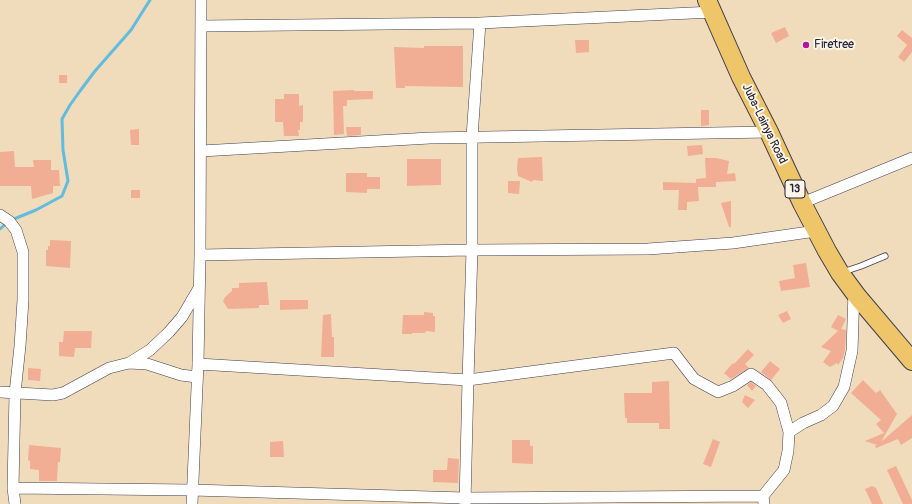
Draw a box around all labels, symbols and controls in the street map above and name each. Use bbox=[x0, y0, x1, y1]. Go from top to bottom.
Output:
place label: Firetree bbox=[814, 38, 854, 52]
marker: Firetree bbox=[801, 40, 811, 50]
street label: Juba-Lainya Road bbox=[738, 82, 790, 166]
road number: 13 bbox=[785, 180, 805, 198]

